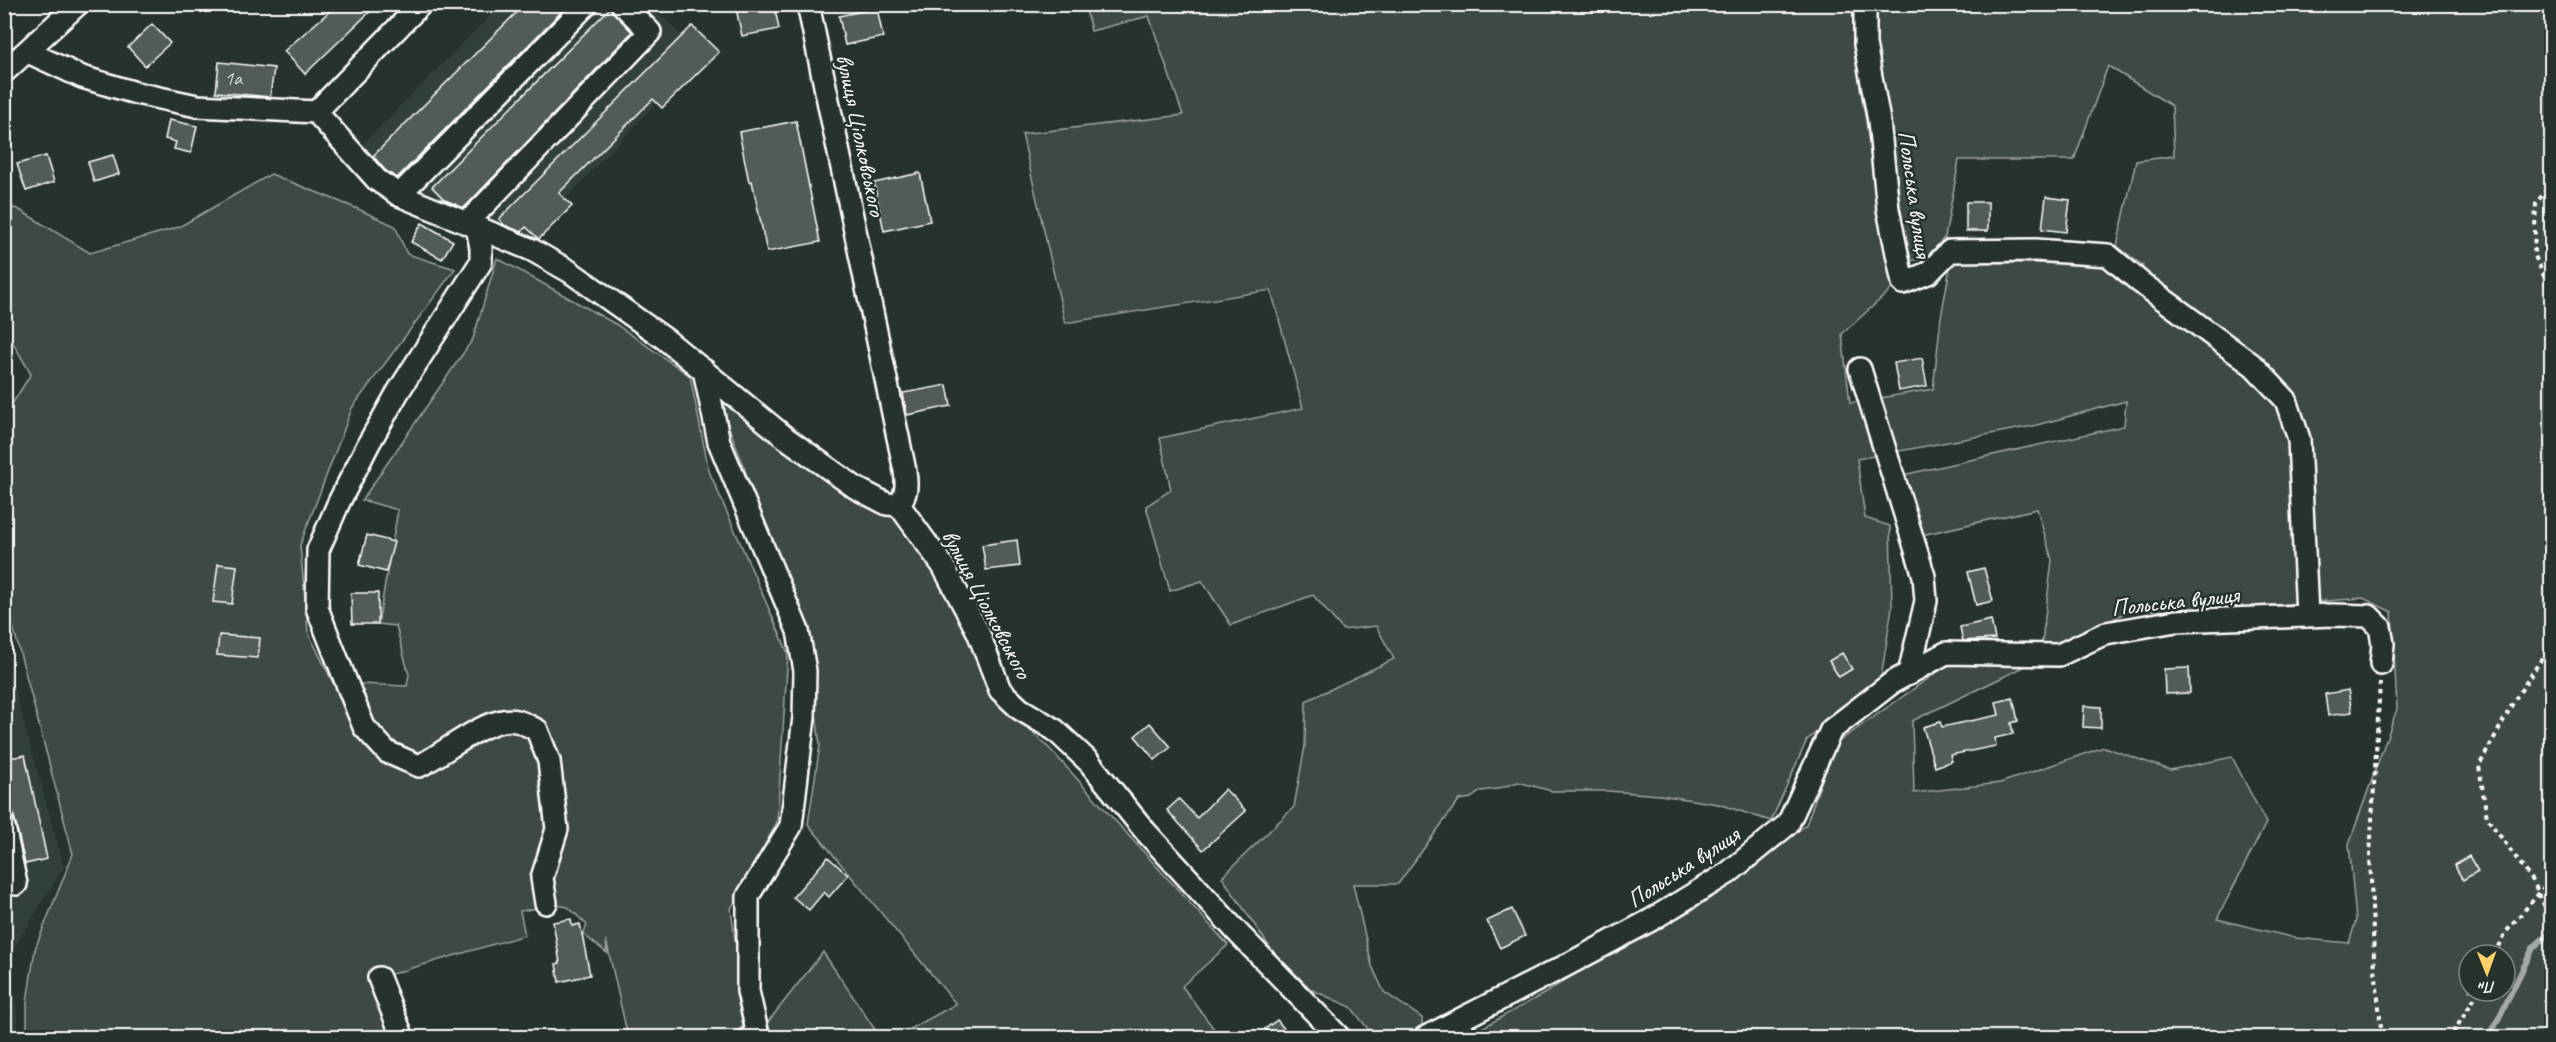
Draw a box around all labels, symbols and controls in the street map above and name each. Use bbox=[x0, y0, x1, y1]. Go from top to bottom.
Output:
street label: вулиця Ціолковського bbox=[829, 51, 893, 220]
house number: 1а bbox=[224, 65, 244, 91]
street label: Польська вулиця bbox=[1891, 129, 1939, 261]
street label: вулиця Ціолковського bbox=[935, 524, 1040, 685]
street label: Польська вулиця bbox=[2110, 579, 2242, 623]
street label: Польська вулиця bbox=[1621, 819, 1746, 914]
north arrow bbox=[2457, 943, 2517, 1003]
text: Пн bbox=[2478, 977, 2496, 997]

